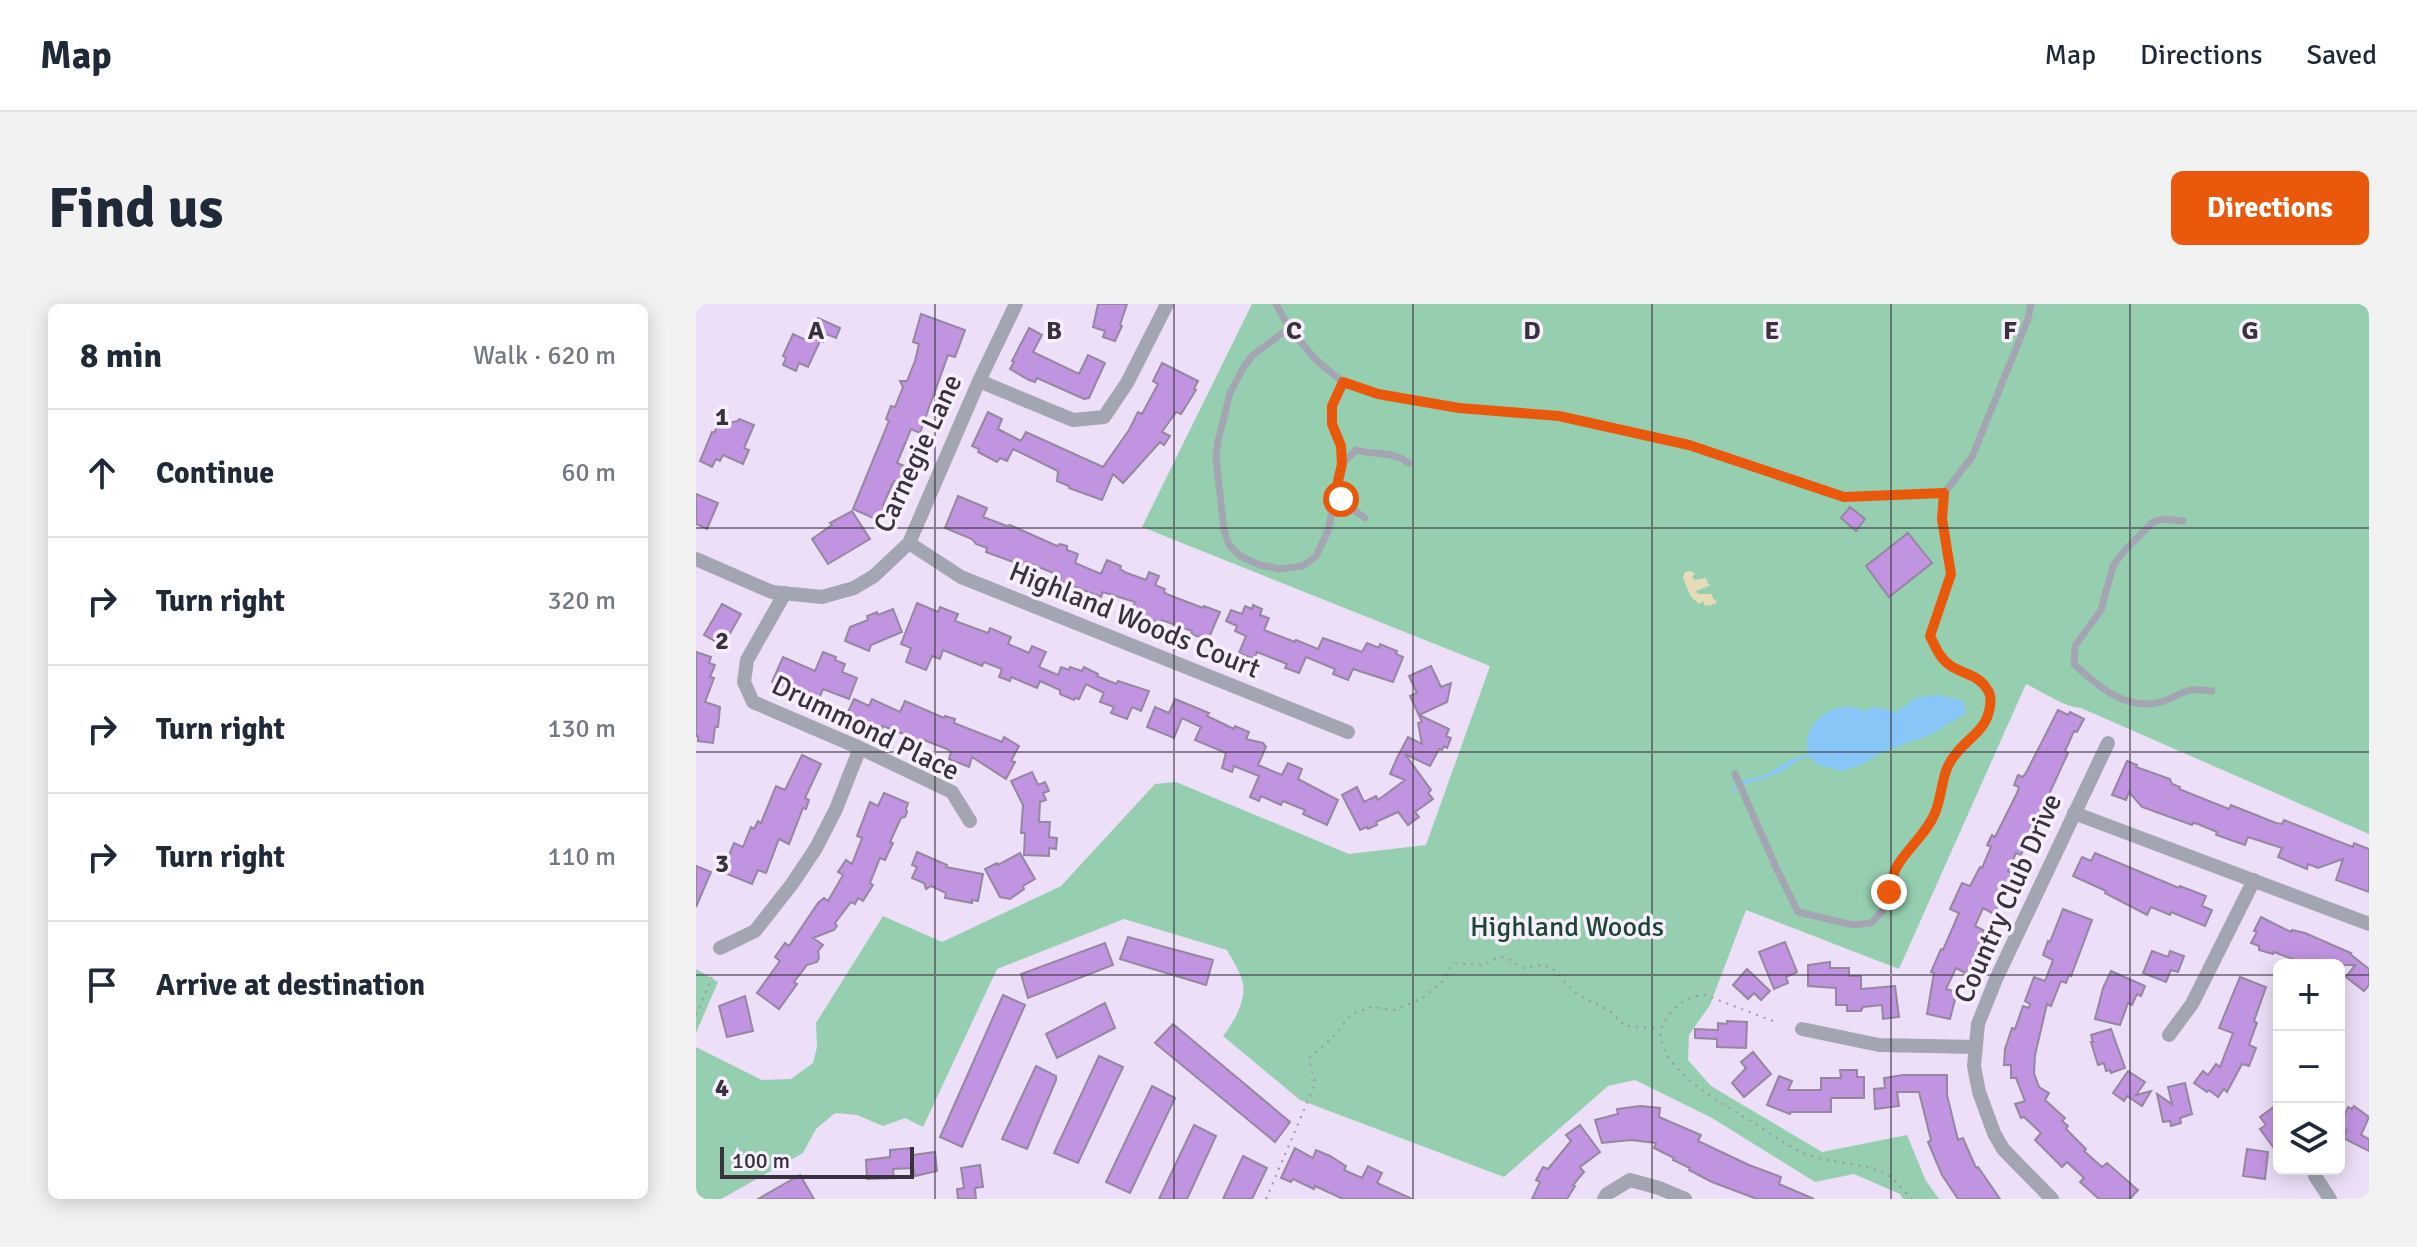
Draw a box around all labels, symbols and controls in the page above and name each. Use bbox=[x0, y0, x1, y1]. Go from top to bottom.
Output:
text: Map bbox=[40, 32, 112, 79]
text: Map bbox=[2044, 38, 2096, 72]
text: Directions bbox=[2140, 38, 2262, 72]
text: Saved bbox=[2306, 38, 2377, 72]
button: Directions bbox=[2171, 171, 2369, 245]
text: Find us bbox=[48, 174, 223, 243]
text: A bbox=[808, 315, 825, 347]
text: B bbox=[1046, 315, 1062, 347]
text: C bbox=[1286, 315, 1302, 347]
text: D bbox=[1523, 315, 1541, 347]
text: E bbox=[1765, 315, 1779, 347]
text: F bbox=[2003, 315, 2017, 347]
text: G bbox=[2241, 315, 2259, 347]
text: 8 min bbox=[80, 335, 162, 377]
text: Walk · 620 m bbox=[473, 340, 616, 372]
street label: Carnegie Lane bbox=[866, 369, 969, 538]
text: 1 bbox=[715, 401, 729, 433]
icon: ahead bbox=[80, 451, 124, 495]
text: Continue bbox=[156, 455, 274, 492]
text: 60 m bbox=[561, 457, 616, 489]
route start bbox=[1323, 481, 1359, 517]
street label: Highland Woods Court bbox=[1004, 554, 1265, 686]
icon: right bbox=[80, 579, 124, 623]
text: Turn right bbox=[156, 583, 285, 620]
text: 320 m bbox=[547, 585, 616, 617]
text: 2 bbox=[715, 625, 729, 657]
street label: Drummond Place bbox=[766, 668, 965, 788]
icon: right bbox=[80, 707, 124, 751]
text: Turn right bbox=[156, 711, 285, 748]
text: 130 m bbox=[547, 713, 616, 745]
street label: Country Club Drive bbox=[1947, 788, 2069, 1008]
icon: right bbox=[80, 835, 124, 879]
text: Turn right bbox=[156, 839, 285, 876]
text: 110 m bbox=[547, 841, 616, 873]
text: 3 bbox=[715, 848, 729, 880]
route end bbox=[1871, 874, 1907, 910]
park label: Highland Woods bbox=[1470, 910, 1664, 944]
map controls bbox=[2273, 959, 2345, 1175]
button: + bbox=[2273, 959, 2345, 1031]
icon: arrive bbox=[80, 963, 124, 1007]
text: Arrive at destination bbox=[156, 967, 425, 1004]
button: − bbox=[2273, 1031, 2345, 1103]
text: 4 bbox=[715, 1072, 729, 1104]
button: layers bbox=[2273, 1103, 2345, 1175]
scale bar bbox=[720, 1143, 914, 1179]
text: 100 m bbox=[732, 1147, 790, 1174]

